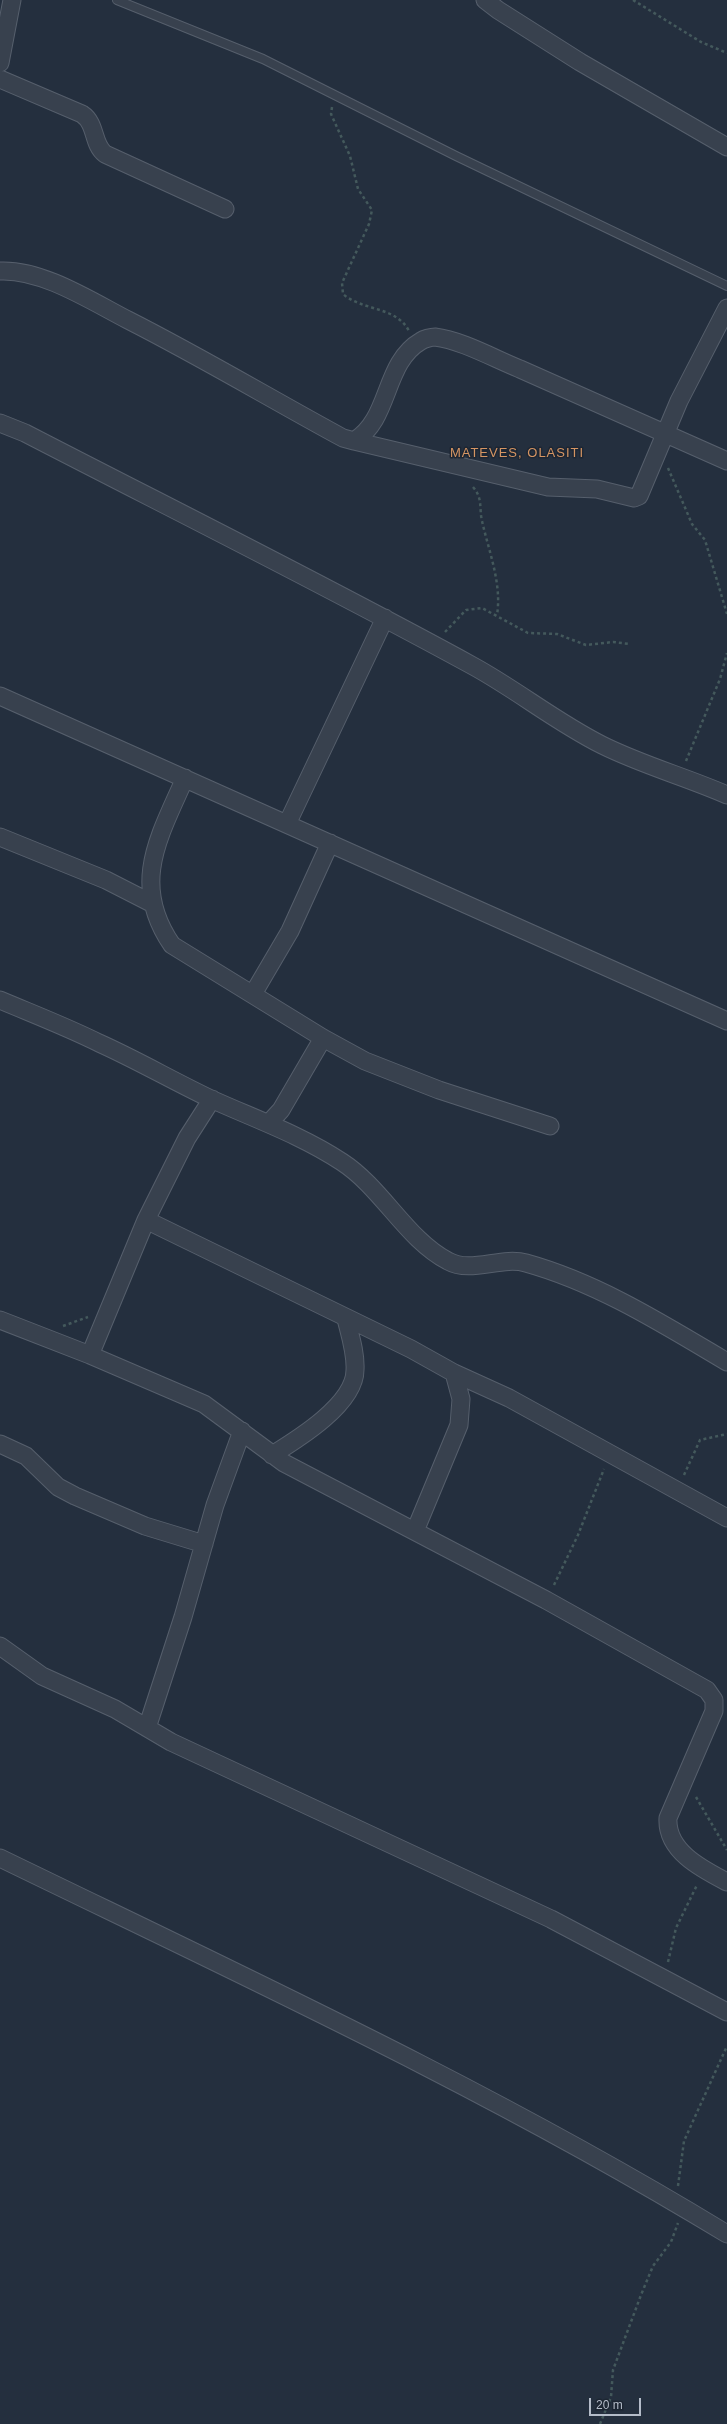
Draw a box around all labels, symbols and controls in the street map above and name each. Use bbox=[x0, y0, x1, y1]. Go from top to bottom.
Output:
district label: MATEVES, OLASITI bbox=[450, 445, 584, 461]
scale bar bbox=[591, 2390, 643, 2416]
text: 20 m bbox=[596, 2398, 623, 2412]

